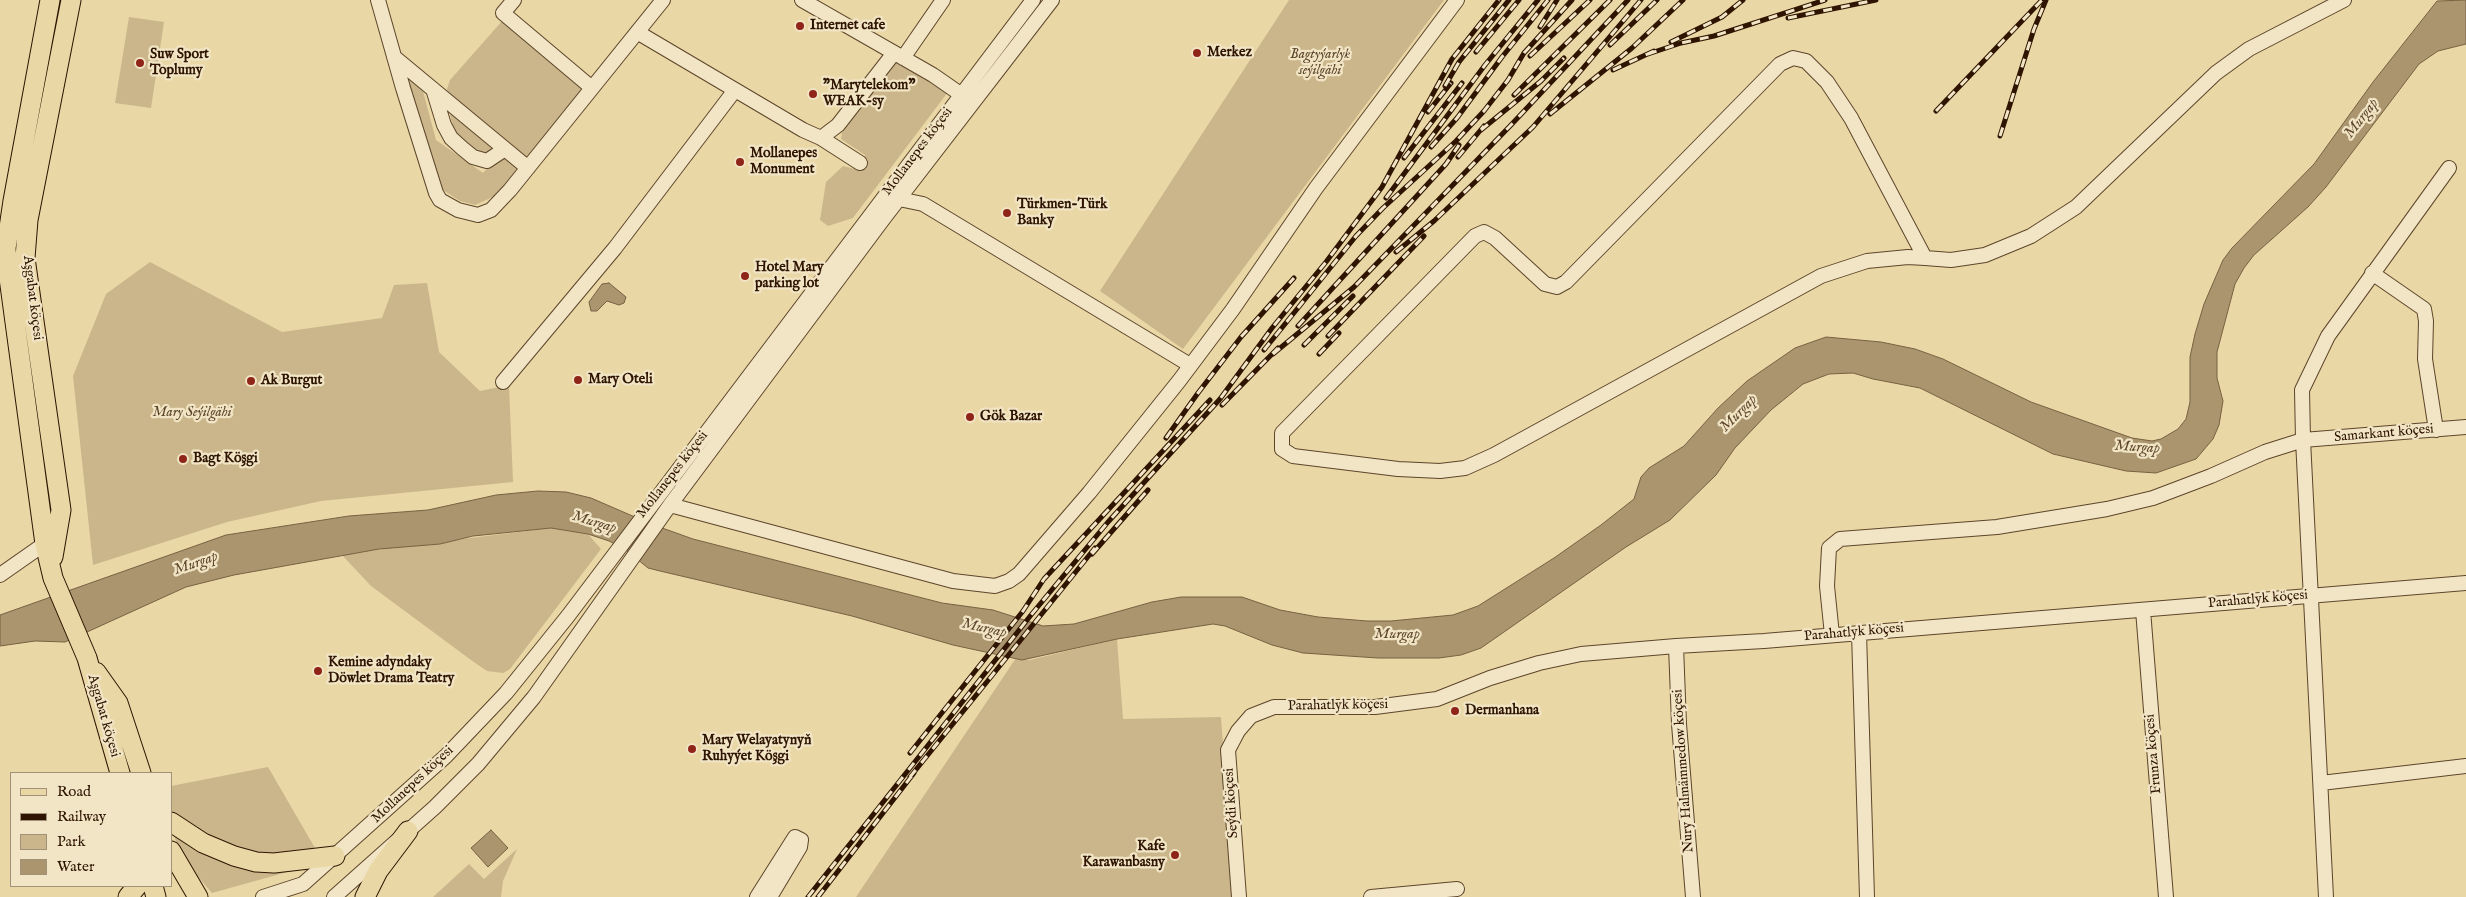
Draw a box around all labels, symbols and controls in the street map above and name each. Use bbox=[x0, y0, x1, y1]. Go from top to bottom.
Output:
place label: Internet cafe bbox=[810, 18, 885, 34]
marker: Internet cafe bbox=[794, 20, 806, 32]
place label: Merkez bbox=[1207, 45, 1252, 61]
place label: Suw Sport Toplumy bbox=[150, 47, 209, 80]
marker: Merkez bbox=[1191, 47, 1203, 59]
park label: Bagtyýarlyk seýilgähi bbox=[1290, 47, 1350, 80]
marker: Suw Sport Toplumy bbox=[134, 57, 146, 69]
place label: "Marytelekom" WEAK-sy bbox=[823, 78, 915, 110]
marker: "Marytelekom" WEAK-sy bbox=[807, 88, 819, 100]
water label: Murgap bbox=[2341, 96, 2383, 142]
street label: Mollanepes köçesi bbox=[879, 105, 957, 199]
place label: Mollanepes Monument bbox=[750, 146, 817, 178]
marker: Mollanepes Monument bbox=[734, 156, 746, 168]
place label: Türkmen-Türk Banky bbox=[1017, 197, 1108, 230]
marker: Türkmen-Türk Banky bbox=[1001, 207, 1013, 219]
street label: Aşgabat köçesi bbox=[18, 255, 46, 341]
place label: Hotel Mary parking lot bbox=[755, 260, 824, 292]
marker: Hotel Mary parking lot bbox=[739, 270, 751, 282]
place label: Mary Oteli bbox=[588, 372, 653, 388]
place label: Ak Burgut bbox=[261, 373, 322, 389]
marker: Mary Oteli bbox=[572, 374, 584, 386]
marker: Ak Burgut bbox=[245, 375, 257, 387]
water label: Murgap bbox=[1717, 392, 1761, 436]
park label: Mary Seýilgähi bbox=[152, 405, 232, 421]
place label: Gök Bazar bbox=[980, 409, 1042, 425]
marker: Gök Bazar bbox=[964, 411, 976, 423]
street label: Samarkant köçesi bbox=[2333, 421, 2435, 447]
street label: Mollanepes köçesi bbox=[634, 428, 712, 522]
water label: Murgap bbox=[2114, 437, 2160, 459]
place label: Bagt Köşgi bbox=[193, 451, 258, 467]
marker: Bagt Köşgi bbox=[177, 453, 189, 465]
water label: Murgap bbox=[570, 508, 618, 538]
water label: Murgap bbox=[172, 548, 220, 580]
street label: Parahatlyk köçesi bbox=[2207, 587, 2309, 613]
water label: Murgap bbox=[960, 615, 1008, 643]
street label: Parahatlyk köçesi bbox=[1803, 620, 1905, 646]
water label: Murgap bbox=[1374, 626, 1420, 644]
place label: Kemine adyndaky Döwlet Drama Teatry bbox=[328, 655, 454, 688]
marker: Kemine adyndaky Döwlet Drama Teatry bbox=[312, 665, 324, 677]
street label: Aşgabat köçesi bbox=[83, 673, 123, 759]
street label: Nury Halmämmedow köçesi bbox=[1670, 689, 1698, 853]
street label: Parahatlyk köçesi bbox=[1288, 697, 1388, 715]
place label: Dermanhana bbox=[1465, 703, 1539, 719]
marker: Dermanhana bbox=[1449, 705, 1461, 717]
street label: Frunza köçesi bbox=[2142, 713, 2166, 795]
place label: Mary Welayatynyň Ruhyýet Köşgi bbox=[702, 733, 811, 766]
street label: Mollanepes köçesi bbox=[368, 743, 458, 827]
marker: Mary Welayatynyň Ruhyýet Köşgi bbox=[686, 743, 698, 755]
street label: Seýdi köçesi bbox=[1221, 767, 1243, 839]
legend bbox=[10, 772, 172, 887]
text: Road bbox=[57, 782, 91, 801]
text: Railway bbox=[57, 807, 106, 826]
text: Park bbox=[57, 832, 86, 851]
place label: Kafe Karawanbasny bbox=[1082, 839, 1165, 872]
marker: Kafe Karawanbasny bbox=[1169, 849, 1181, 861]
text: Water bbox=[57, 857, 94, 876]

